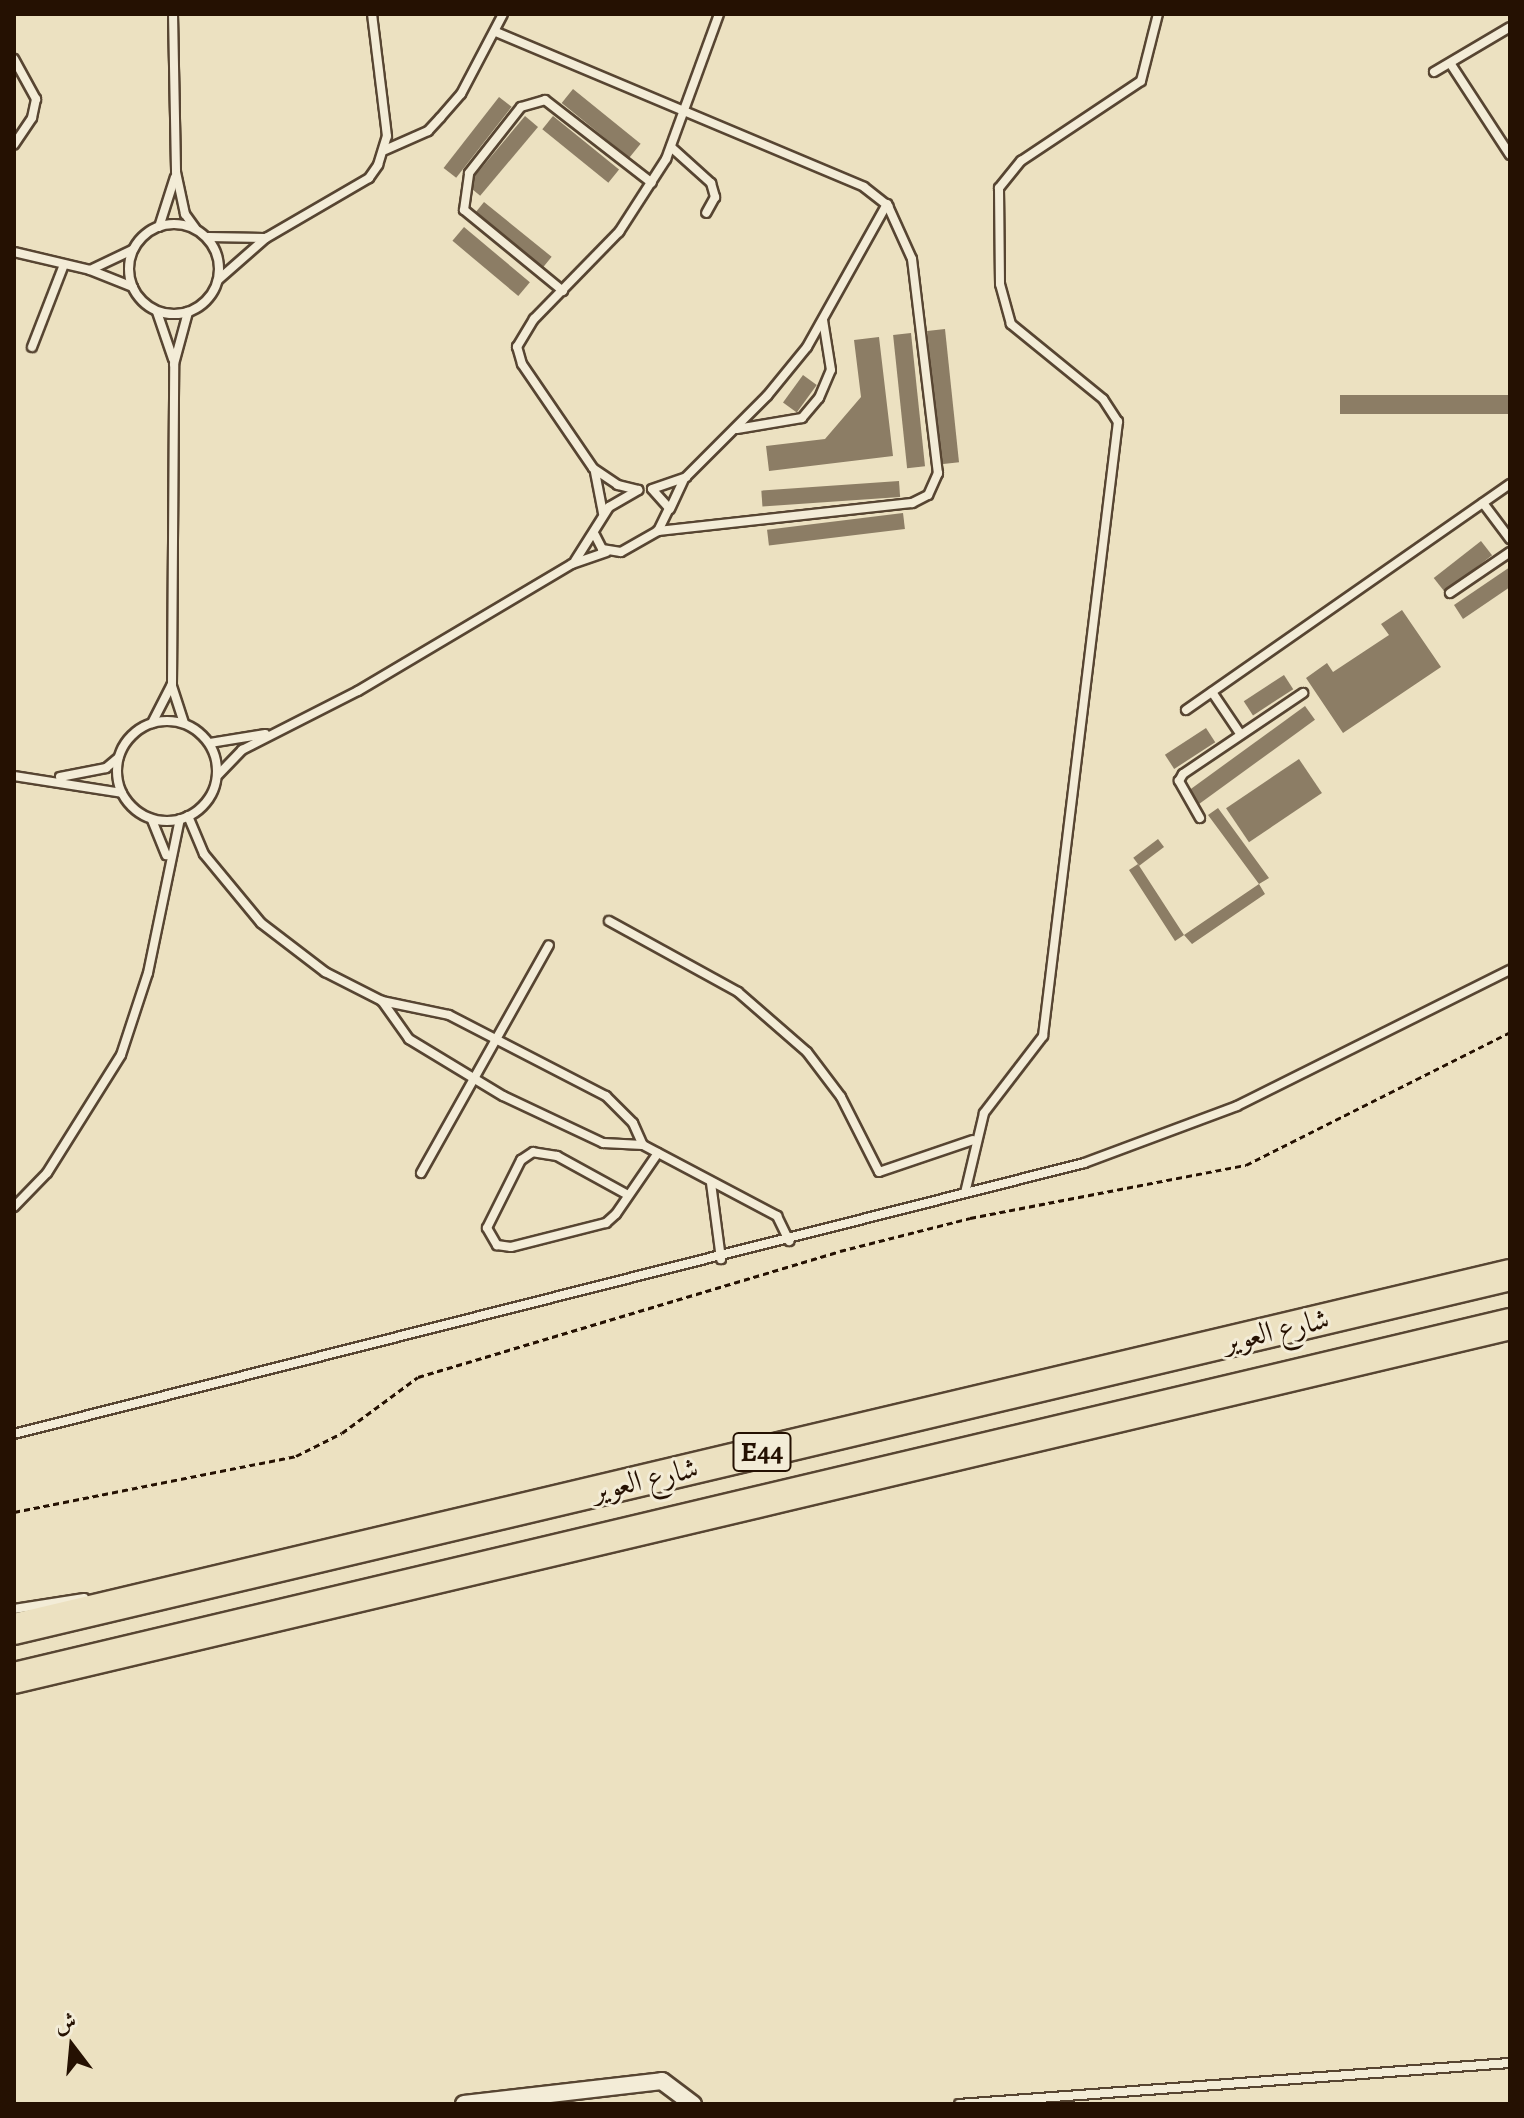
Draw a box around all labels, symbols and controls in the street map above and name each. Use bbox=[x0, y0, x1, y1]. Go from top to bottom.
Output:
street label: شارع العوير bbox=[1219, 1300, 1333, 1360]
road number: E44 bbox=[732, 1428, 792, 1476]
street label: شارع العوير bbox=[588, 1449, 702, 1509]
north arrow bbox=[32, 2006, 112, 2086]
text: ش bbox=[51, 2006, 80, 2040]

